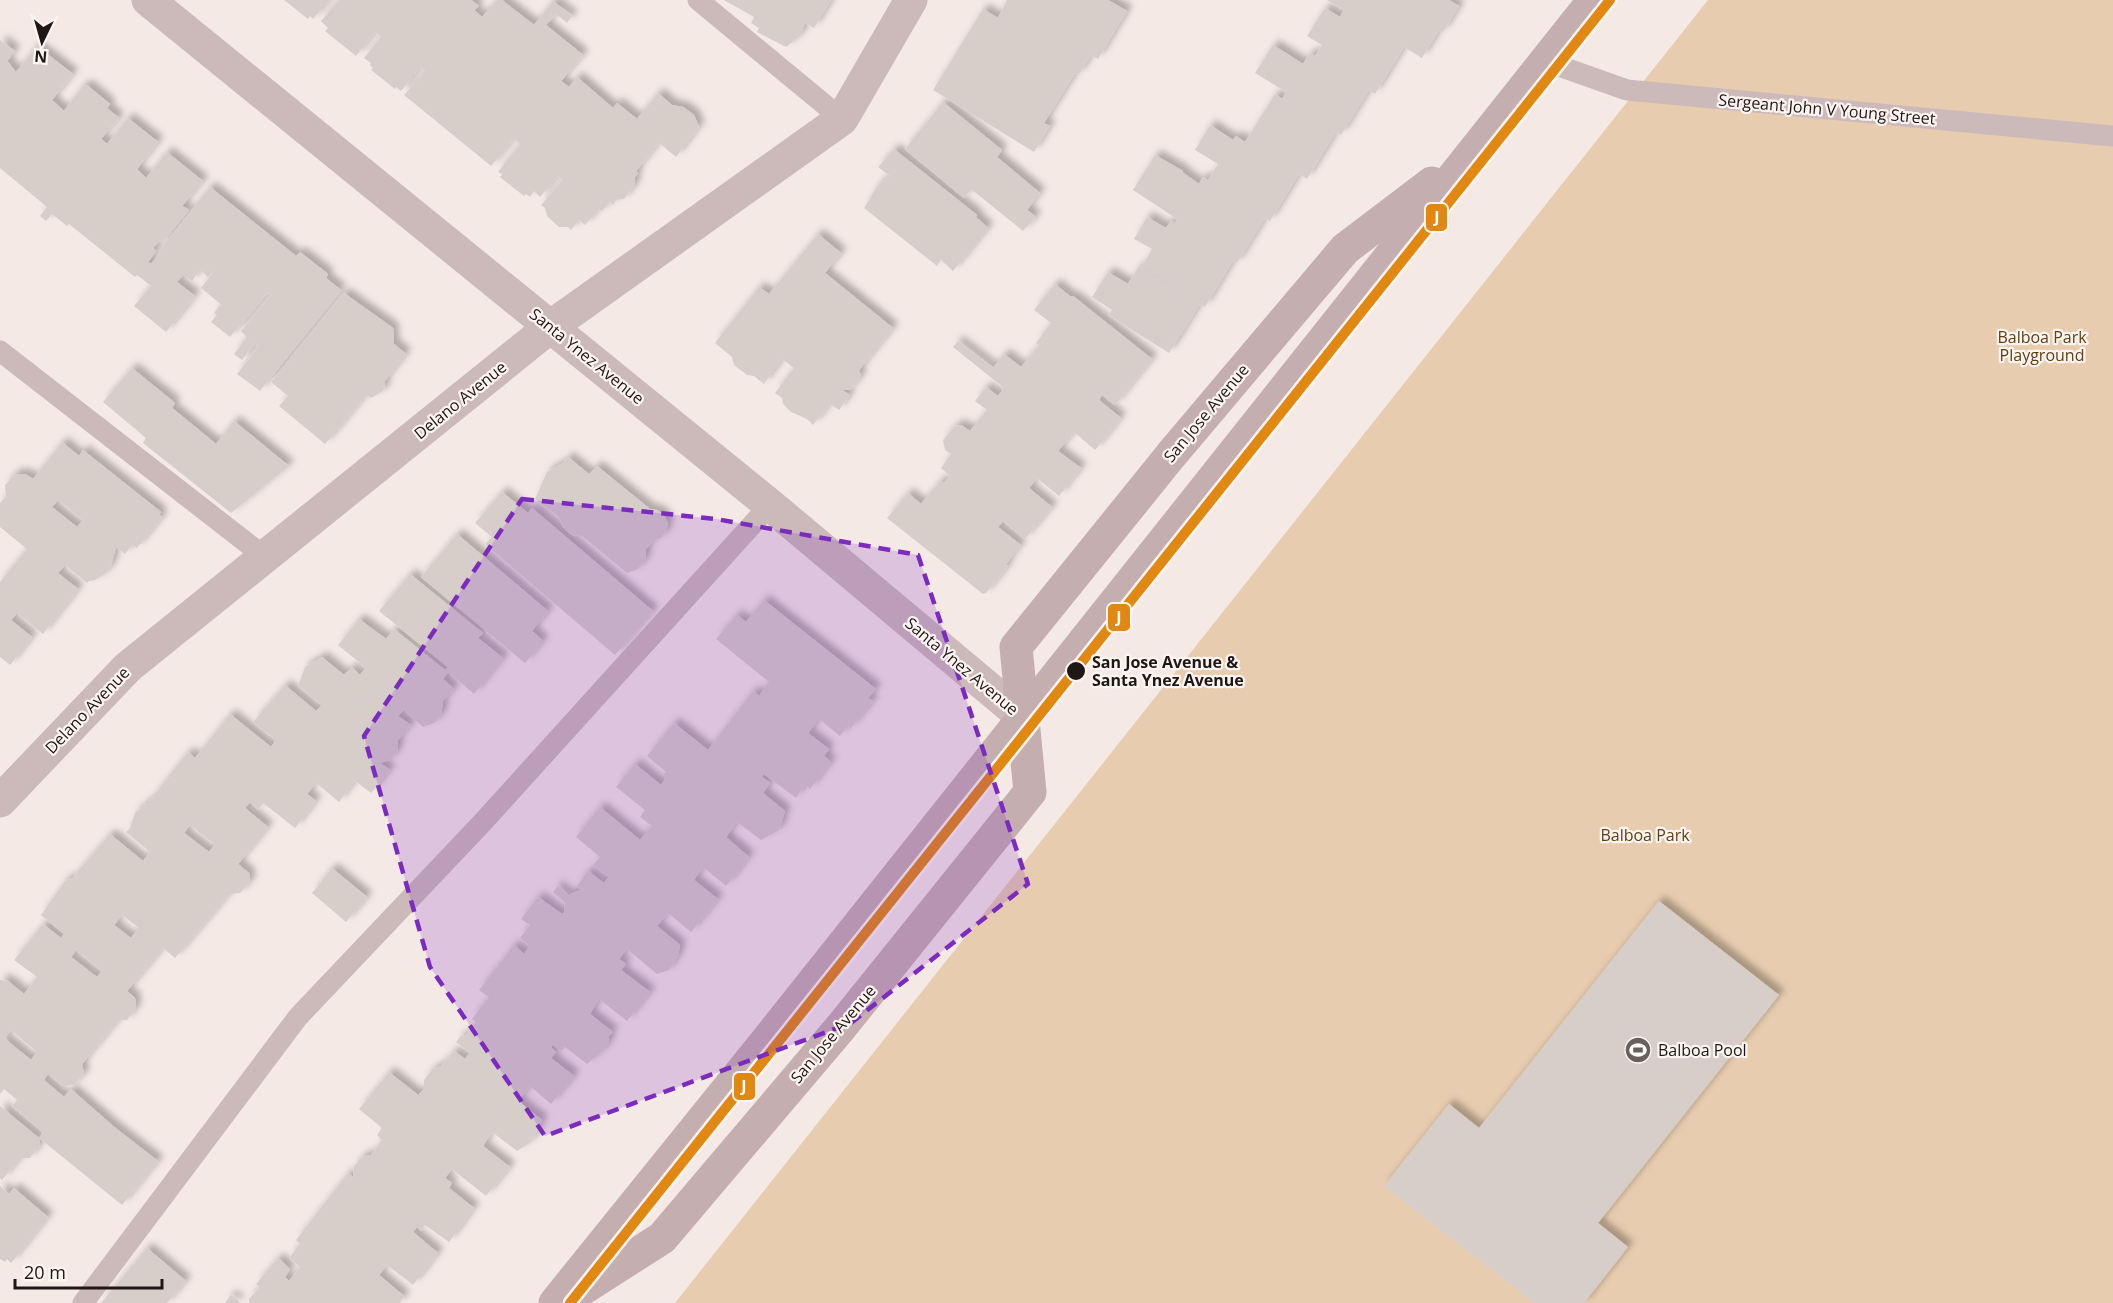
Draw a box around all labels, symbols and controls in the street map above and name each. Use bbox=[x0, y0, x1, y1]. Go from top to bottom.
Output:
north arrow bbox=[12, 12, 72, 72]
text: N bbox=[33, 45, 48, 68]
street label: Sergeant John V Young Street bbox=[1718, 89, 1937, 129]
line badge: J bbox=[1425, 203, 1448, 232]
text: J bbox=[1432, 206, 1440, 228]
street label: Santa Ynez Avenue bbox=[525, 303, 649, 409]
park label: Balboa Park Playground bbox=[1997, 326, 2087, 366]
street label: Delano Avenue bbox=[409, 356, 511, 444]
street label: San Jose Avenue bbox=[1158, 359, 1254, 467]
line badge: J bbox=[1107, 603, 1131, 632]
text: J bbox=[1114, 606, 1122, 628]
street label: Santa Ynez Avenue bbox=[901, 612, 1023, 720]
place label: San Jose Avenue & Santa Ynez Avenue bbox=[1092, 651, 1244, 691]
marker: San Jose Avenue & Santa Ynez Avenue bbox=[1065, 660, 1087, 682]
street label: Delano Avenue bbox=[40, 662, 134, 758]
park label: Balboa Park bbox=[1600, 824, 1690, 846]
street label: San Jose Avenue bbox=[785, 980, 881, 1088]
sports icon: Balboa Pool bbox=[1623, 1035, 1653, 1065]
place label: Balboa Pool bbox=[1658, 1039, 1747, 1061]
line badge: J bbox=[733, 1072, 756, 1101]
text: J bbox=[739, 1075, 747, 1097]
scale bar bbox=[15, 1252, 162, 1290]
text: 20 m bbox=[24, 1260, 66, 1284]

